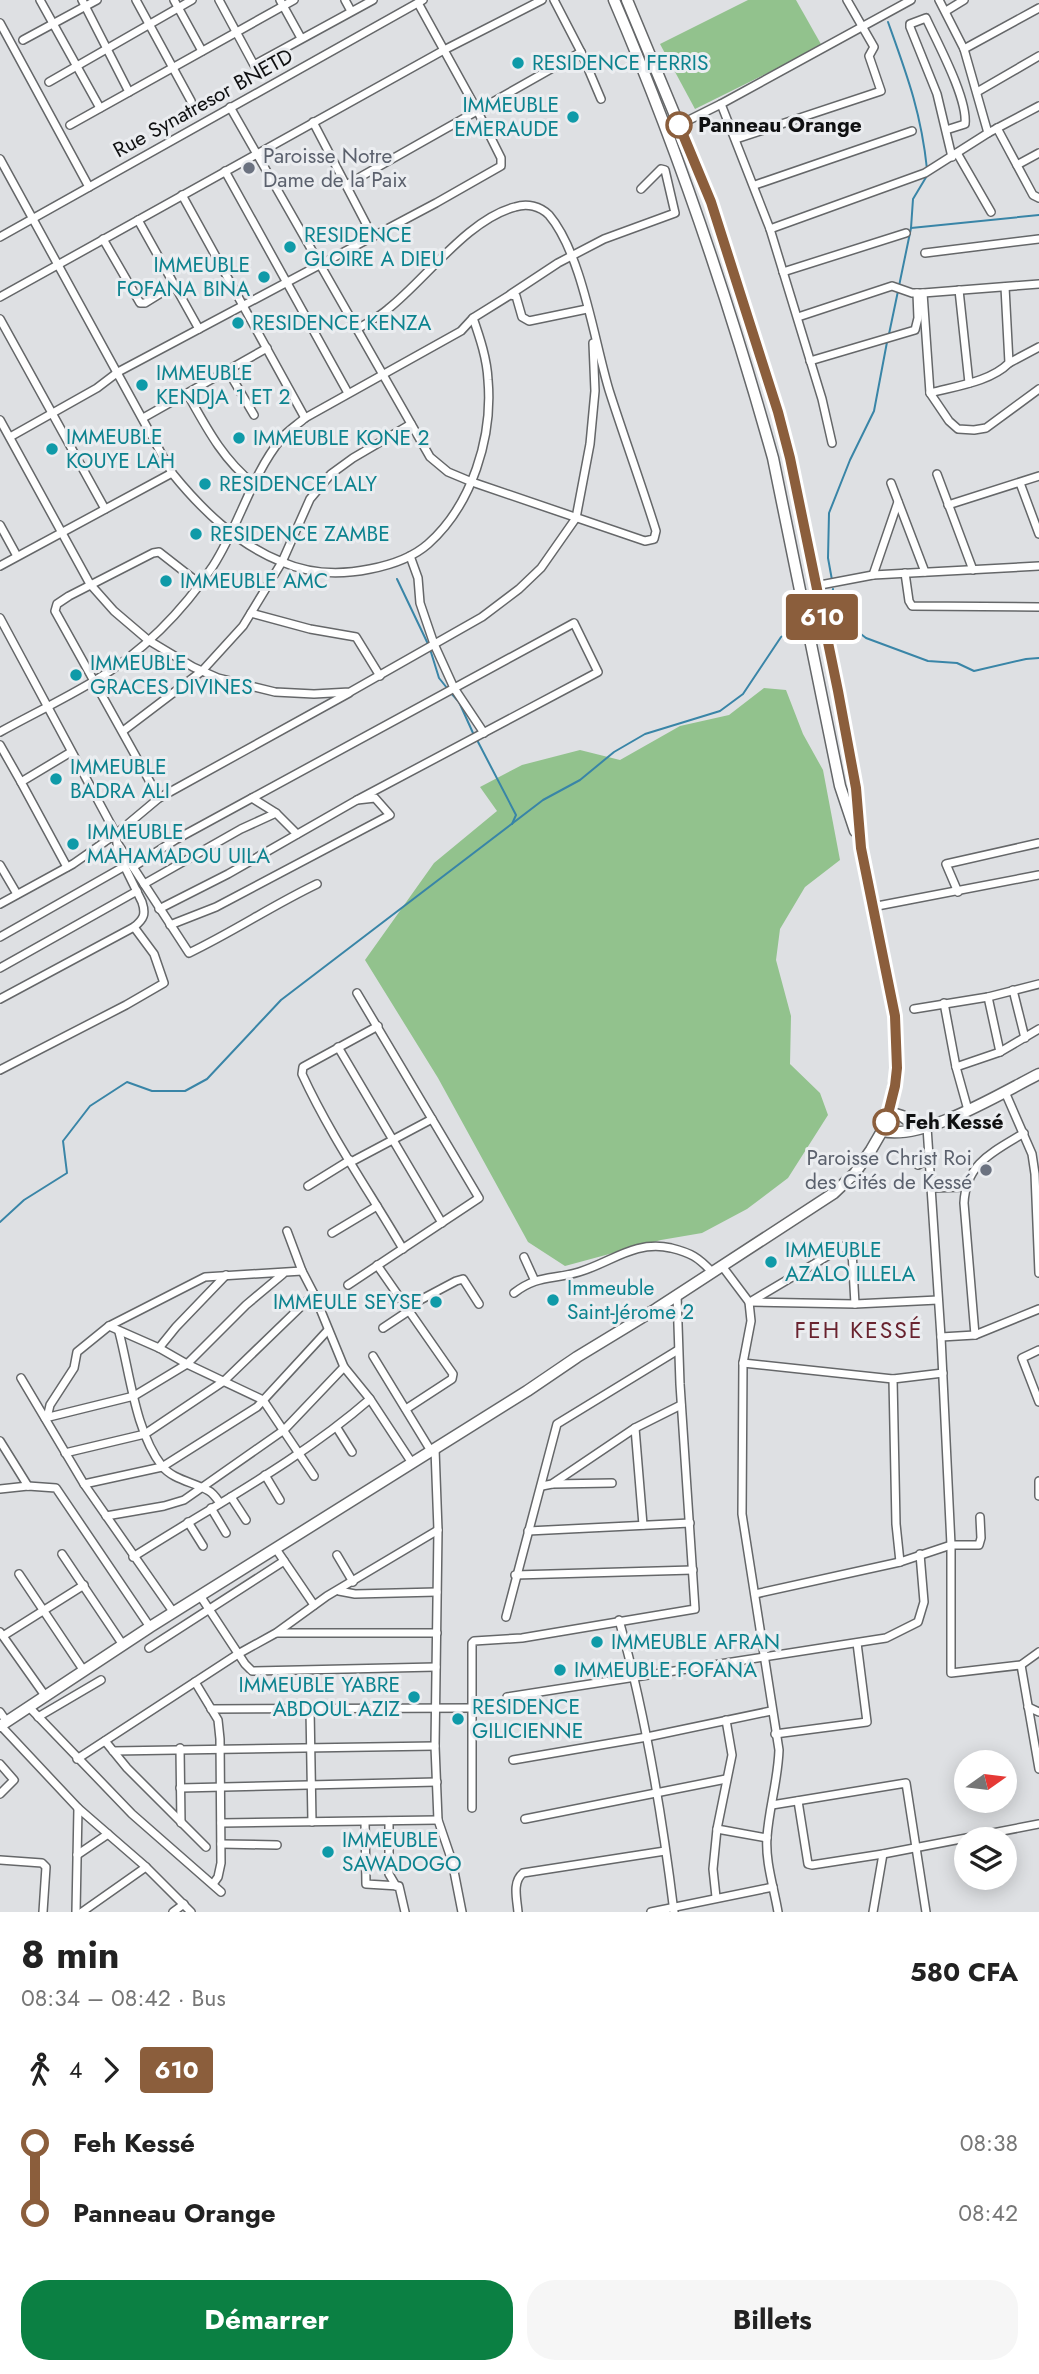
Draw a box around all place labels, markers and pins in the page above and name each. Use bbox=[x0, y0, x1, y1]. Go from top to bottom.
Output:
place label: RESIDENCE FERRIS bbox=[532, 48, 709, 78]
marker: RESIDENCE FERRIS bbox=[510, 55, 526, 71]
place label: IMMEUBLE EMERAUDE bbox=[454, 90, 559, 144]
marker: IMMEUBLE EMERAUDE bbox=[565, 109, 581, 125]
place label: Panneau Orange bbox=[698, 110, 862, 140]
marker: Panneau Orange bbox=[666, 112, 692, 138]
place label: Paroisse Notre Dame de la Paix bbox=[263, 141, 407, 195]
marker: Paroisse Notre Dame de la Paix bbox=[241, 160, 257, 176]
place label: RESIDENCE GLOIRE A DIEU bbox=[304, 220, 445, 274]
marker: RESIDENCE GLOIRE A DIEU bbox=[282, 239, 298, 255]
place label: IMMEUBLE FOFANA BINA bbox=[117, 250, 250, 304]
marker: IMMEUBLE FOFANA BINA bbox=[256, 269, 272, 285]
place label: RESIDENCE KENZA bbox=[252, 308, 431, 338]
marker: RESIDENCE KENZA bbox=[230, 315, 246, 331]
place label: IMMEUBLE KENDJA 1 ET 2 bbox=[156, 358, 290, 412]
marker: IMMEUBLE KENDJA 1 ET 2 bbox=[134, 377, 150, 393]
place label: IMMEUBLE KOUYE LAH bbox=[66, 422, 175, 476]
place label: IMMEUBLE KONE 2 bbox=[253, 423, 429, 453]
marker: IMMEUBLE KONE 2 bbox=[231, 430, 247, 446]
marker: IMMEUBLE KOUYE LAH bbox=[44, 441, 60, 457]
place label: RESIDENCE LALY bbox=[219, 469, 377, 499]
marker: RESIDENCE LALY bbox=[197, 476, 213, 492]
place label: RESIDENCE ZAMBE bbox=[210, 519, 390, 549]
marker: RESIDENCE ZAMBE bbox=[188, 526, 204, 542]
place label: IMMEUBLE AMC bbox=[180, 566, 328, 596]
marker: IMMEUBLE AMC bbox=[158, 573, 174, 589]
place label: IMMEUBLE GRACES DIVINES bbox=[90, 648, 253, 702]
marker: IMMEUBLE GRACES DIVINES bbox=[68, 667, 84, 683]
place label: IMMEUBLE BADRA ALI bbox=[70, 752, 170, 806]
marker: IMMEUBLE BADRA ALI bbox=[48, 771, 64, 787]
place label: IMMEUBLE MAHAMADOU UILA bbox=[87, 817, 270, 871]
marker: IMMEUBLE MAHAMADOU UILA bbox=[65, 836, 81, 852]
place label: Feh Kessé bbox=[905, 1107, 1004, 1137]
marker: Feh Kessé bbox=[873, 1109, 899, 1135]
place label: Paroisse Christ Roi des Cités de Kessé bbox=[805, 1143, 972, 1197]
marker: Paroisse Christ Roi des Cités de Kessé bbox=[978, 1162, 994, 1178]
place label: IMMEUBLE AZALO ILLELA bbox=[785, 1235, 916, 1289]
marker: IMMEUBLE AZALO ILLELA bbox=[763, 1254, 779, 1270]
place label: Immeuble Saint-Jérome 2 bbox=[567, 1273, 694, 1327]
place label: IMMEULE SEYSE bbox=[273, 1287, 422, 1317]
marker: Immeuble Saint-Jérome 2 bbox=[545, 1292, 561, 1308]
marker: IMMEULE SEYSE bbox=[428, 1294, 444, 1310]
place label: IMMEUBLE AFRAN bbox=[611, 1627, 780, 1657]
marker: IMMEUBLE AFRAN bbox=[589, 1634, 605, 1650]
place label: IMMEUBLE FOFANA bbox=[574, 1655, 757, 1685]
marker: IMMEUBLE FOFANA bbox=[552, 1662, 568, 1678]
place label: IMMEUBLE YABRE ABDOUL AZIZ bbox=[239, 1670, 401, 1724]
marker: IMMEUBLE YABRE ABDOUL AZIZ bbox=[406, 1689, 422, 1705]
place label: RESIDENCE GILICIENNE bbox=[472, 1692, 583, 1746]
marker: RESIDENCE GILICIENNE bbox=[450, 1711, 466, 1727]
place label: IMMEUBLE SAWADOGO bbox=[342, 1825, 462, 1879]
marker: IMMEUBLE SAWADOGO bbox=[320, 1844, 336, 1860]

